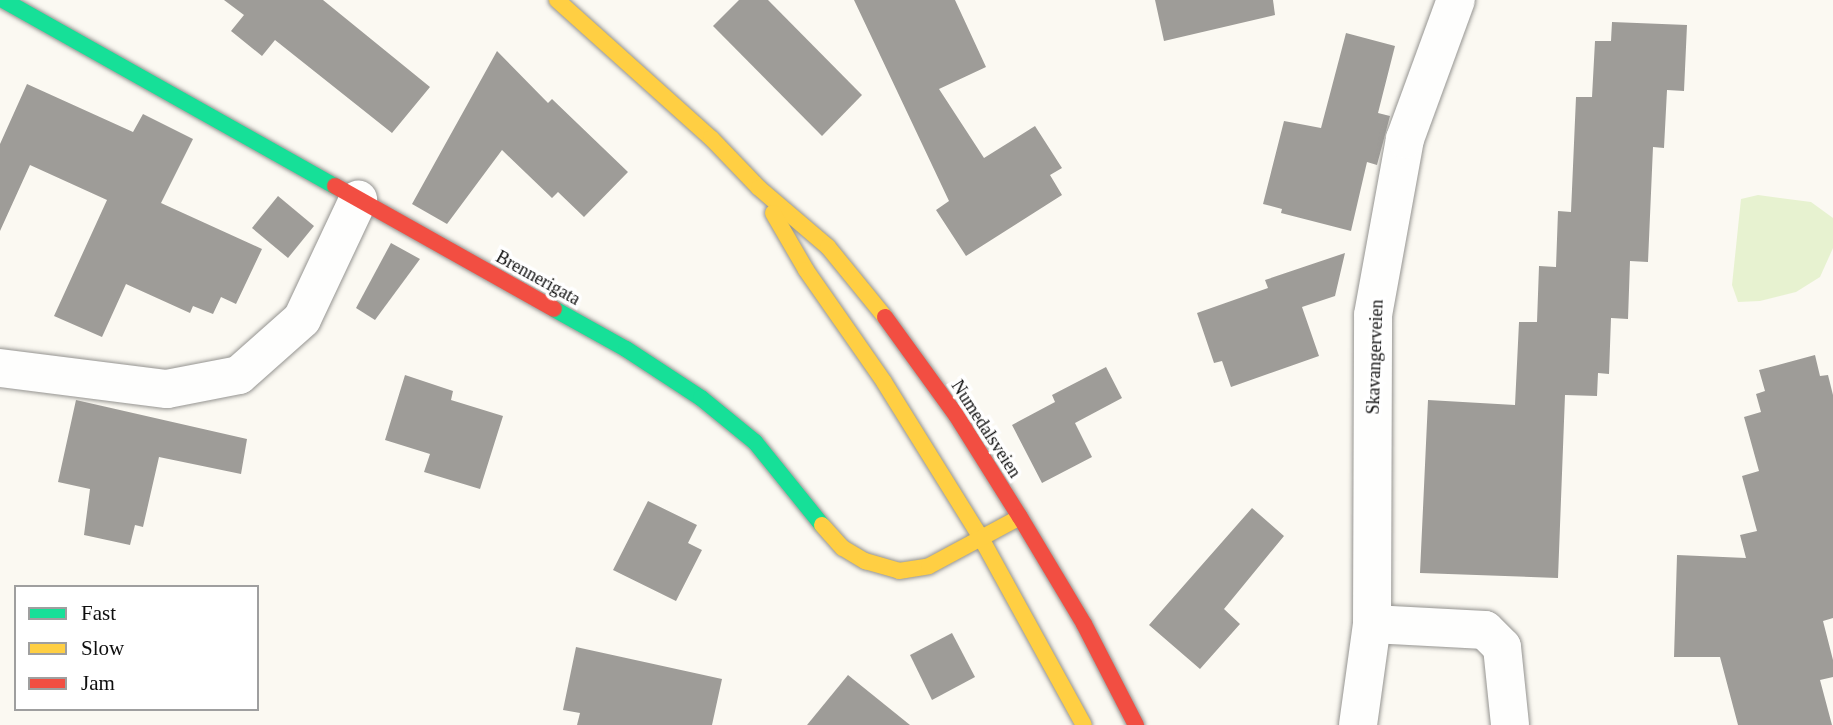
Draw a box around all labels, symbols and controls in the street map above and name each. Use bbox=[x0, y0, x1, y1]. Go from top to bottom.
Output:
street label: Brennerigata bbox=[492, 246, 584, 310]
street label: Skavangerveien bbox=[1362, 299, 1388, 415]
street label: Numedalsveien bbox=[946, 376, 1026, 482]
legend bbox=[14, 585, 259, 711]
text: Fast bbox=[81, 601, 116, 625]
text: Slow bbox=[81, 636, 124, 660]
text: Jam bbox=[81, 671, 115, 695]

